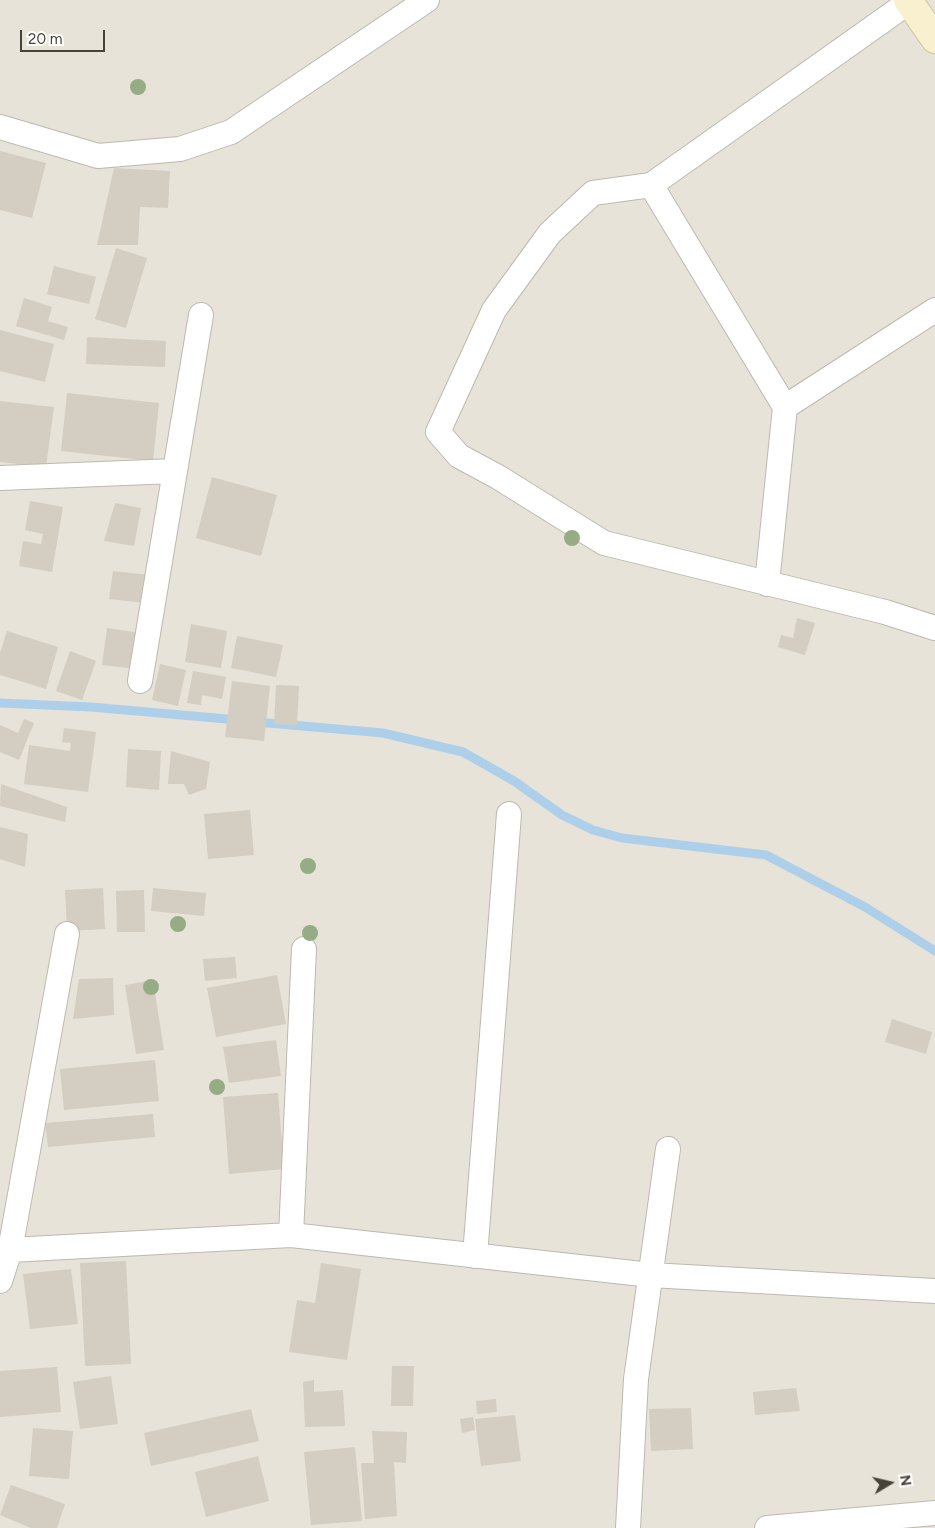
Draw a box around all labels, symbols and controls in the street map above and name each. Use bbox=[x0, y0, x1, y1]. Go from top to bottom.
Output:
scale bar bbox=[22, 20, 108, 52]
text: 20 m bbox=[28, 30, 62, 48]
north arrow bbox=[865, 1458, 915, 1508]
text: N bbox=[896, 1474, 915, 1487]

